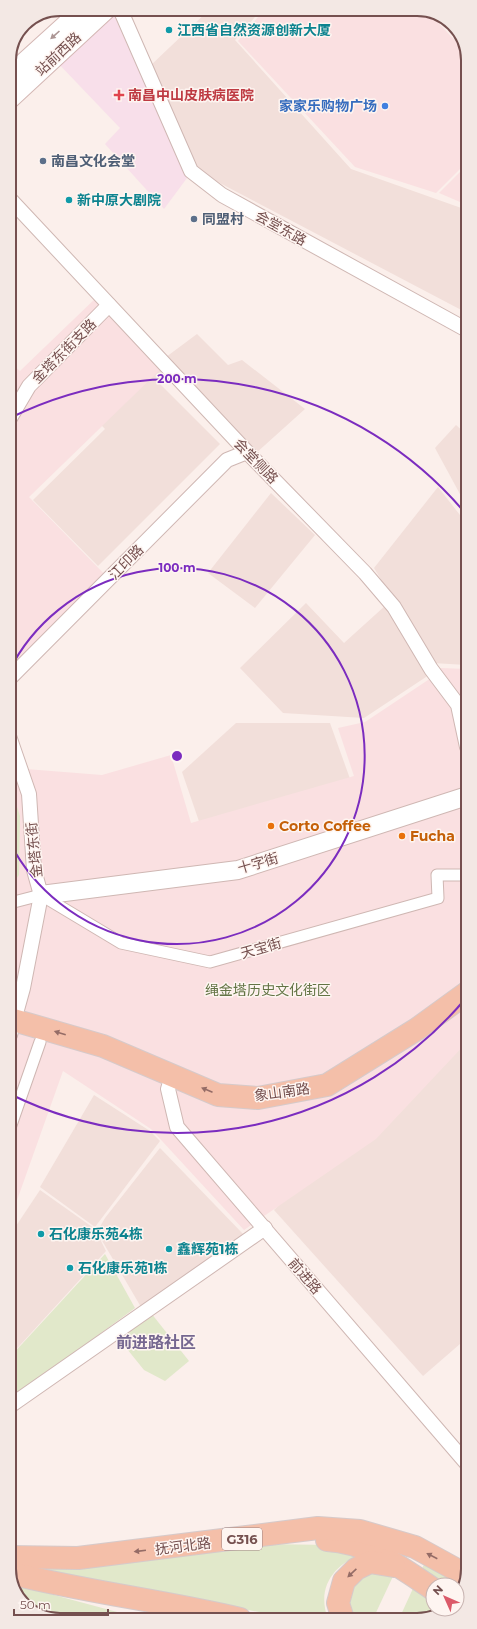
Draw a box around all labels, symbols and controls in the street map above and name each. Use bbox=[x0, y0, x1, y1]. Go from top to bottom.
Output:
place label: 江西省自然资源创新大厦 bbox=[177, 21, 331, 39]
marker: 江西省自然资源创新大厦 bbox=[164, 25, 174, 35]
street label: 站前西路 bbox=[31, 28, 85, 80]
one-way arrow bbox=[50, 31, 61, 40]
place label: 南昌中山皮肤病医院 bbox=[128, 86, 254, 104]
marker: 南昌中山皮肤病医院 bbox=[113, 89, 125, 101]
place label: 家家乐购物广场 bbox=[279, 97, 377, 115]
marker: 家家乐购物广场 bbox=[380, 101, 390, 111]
place label: 南昌文化会堂 bbox=[51, 152, 135, 170]
marker: 南昌文化会堂 bbox=[38, 156, 48, 166]
place label: 新中原大剧院 bbox=[77, 191, 161, 209]
marker: 新中原大剧院 bbox=[64, 195, 74, 205]
street label: 会堂东路 bbox=[252, 207, 310, 249]
place label: 同盟村 bbox=[202, 210, 244, 228]
marker: 同盟村 bbox=[189, 214, 199, 224]
street label: 金塔东街支路 bbox=[28, 315, 100, 387]
text: 200 m bbox=[157, 371, 197, 386]
street label: 会堂侧路 bbox=[230, 435, 282, 487]
street label: 江印路 bbox=[105, 541, 147, 583]
text: 100 m bbox=[159, 560, 195, 575]
centre of rings bbox=[170, 749, 184, 763]
place label: Corto Coffee bbox=[279, 817, 371, 835]
street label: 金塔东街 bbox=[22, 821, 46, 879]
marker: Corto Coffee bbox=[266, 821, 276, 831]
place label: Fucha bbox=[410, 827, 455, 845]
marker: Fucha bbox=[397, 831, 407, 841]
street label: 十字街 bbox=[235, 849, 281, 877]
street label: 天宝街 bbox=[238, 934, 284, 962]
park label: 绳金塔历史文化街区 bbox=[205, 981, 331, 999]
one-way arrow bbox=[53, 1030, 65, 1036]
street label: 象山南路 bbox=[253, 1079, 311, 1105]
one-way arrow bbox=[200, 1087, 212, 1093]
place label: 石化康乐苑4栋 bbox=[49, 1225, 143, 1243]
marker: 石化康乐苑4栋 bbox=[36, 1229, 46, 1239]
place label: 鑫辉苑1栋 bbox=[177, 1240, 239, 1258]
marker: 鑫辉苑1栋 bbox=[164, 1244, 174, 1254]
street label: 前进路 bbox=[284, 1254, 326, 1298]
place label: 石化康乐苑1栋 bbox=[78, 1259, 168, 1277]
marker: 石化康乐苑1栋 bbox=[65, 1263, 75, 1273]
district label: 前进路社区 bbox=[116, 1333, 196, 1352]
road number: G316 bbox=[222, 1528, 262, 1550]
street label: 抚河北路 bbox=[154, 1534, 212, 1558]
one-way arrow bbox=[134, 1548, 146, 1554]
one-way arrow bbox=[426, 1553, 437, 1559]
one-way arrow bbox=[348, 1568, 357, 1577]
north arrow bbox=[425, 1577, 465, 1617]
text: N bbox=[430, 1582, 446, 1598]
scale bar bbox=[14, 1591, 108, 1617]
text: 50 m bbox=[20, 1597, 51, 1612]

